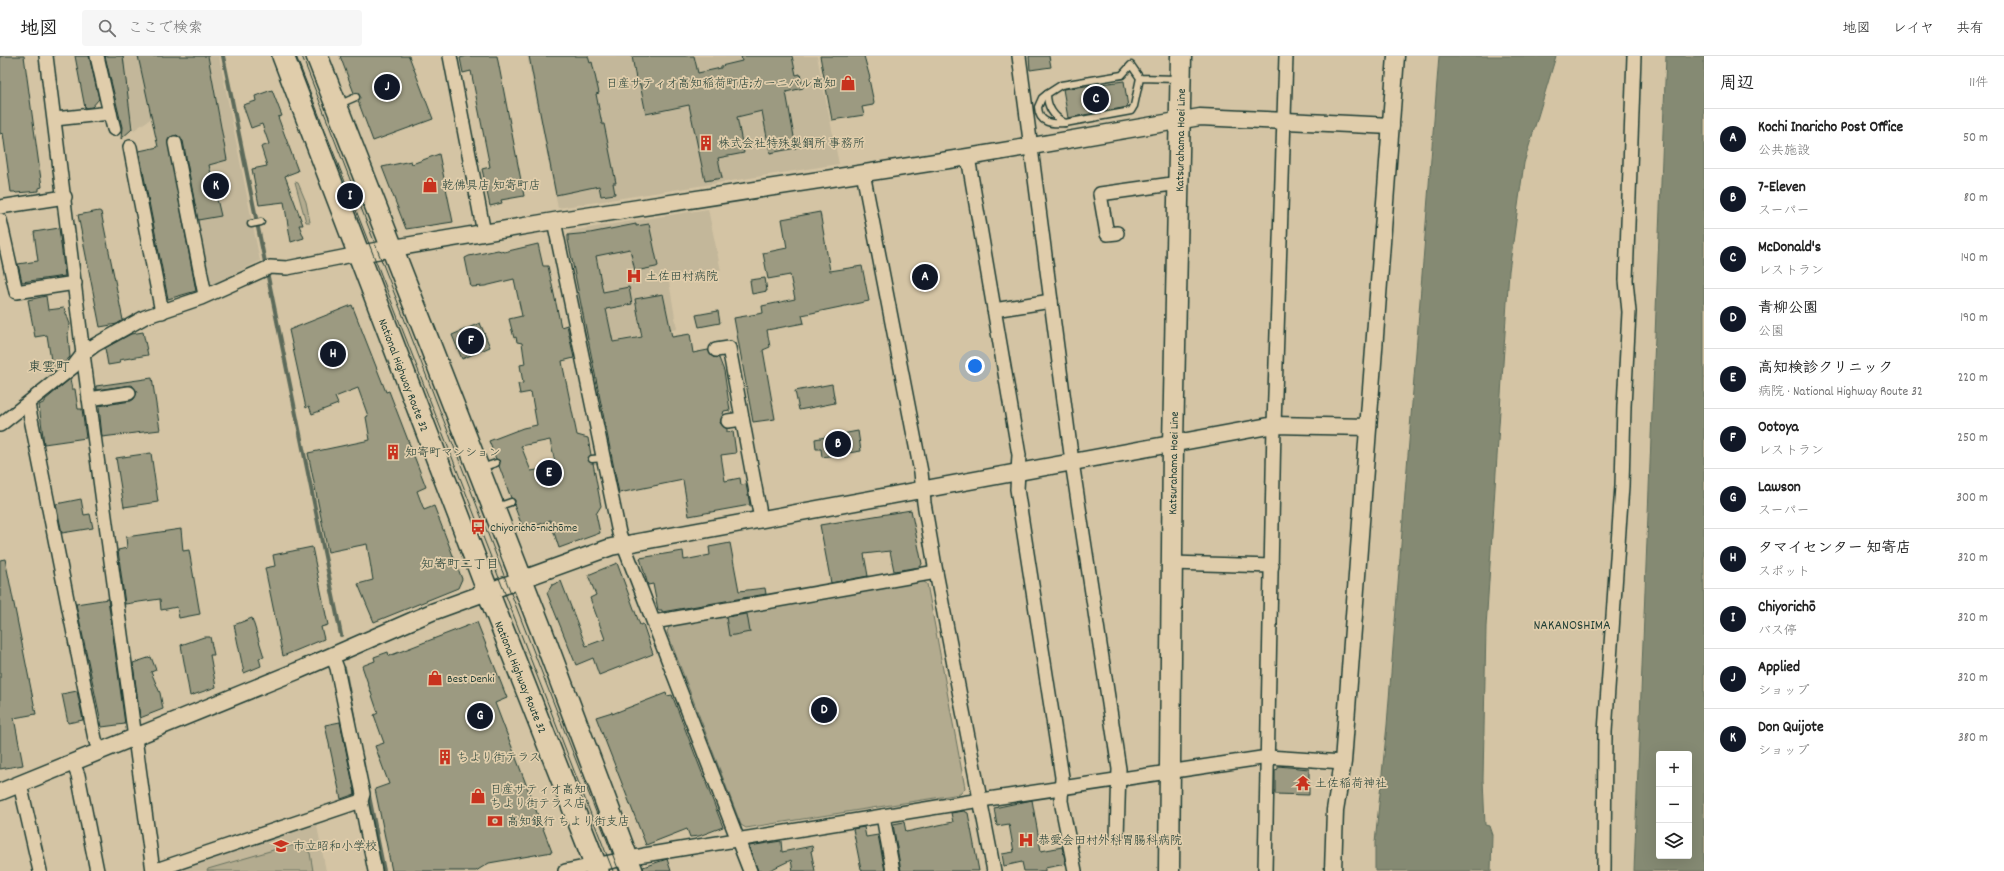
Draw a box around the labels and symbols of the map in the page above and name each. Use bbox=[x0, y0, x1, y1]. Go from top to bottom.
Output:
pin: J bbox=[374, 72, 400, 102]
shop icon: 日産サティオ高知稲荷町店;カーニバル高知 bbox=[839, 74, 857, 92]
place label: 日産サティオ高知稲荷町店;カーニバル高知 bbox=[606, 76, 836, 93]
pin: C bbox=[1083, 84, 1109, 114]
street label: Katsurahama Hoei Line bbox=[1172, 88, 1191, 192]
building icon: 株式会社特殊製鋼所 事務所 bbox=[697, 134, 715, 152]
place label: 株式会社特殊製鋼所 事務所 bbox=[718, 136, 865, 153]
pin: K bbox=[203, 171, 229, 201]
shop icon: 乾佛具店 知寄町店 bbox=[421, 176, 439, 194]
place label: 乾佛具店 知寄町店 bbox=[442, 178, 541, 195]
pin: I bbox=[337, 181, 363, 211]
pin: A bbox=[912, 262, 938, 292]
hospital icon: 土佐田村病院 bbox=[625, 267, 643, 285]
place label: 土佐田村病院 bbox=[646, 269, 718, 286]
street label: National Highway Route 32 bbox=[373, 317, 432, 434]
pin: F bbox=[458, 326, 484, 356]
pin: H bbox=[320, 339, 346, 369]
your location bbox=[965, 356, 985, 376]
district label: 東雲町 bbox=[28, 358, 70, 378]
street label: Katsurahama Hoei Line bbox=[1165, 411, 1184, 515]
pin: B bbox=[825, 429, 851, 459]
building icon: 知寄町マンション bbox=[384, 443, 402, 461]
place label: 知寄町マンション bbox=[405, 445, 501, 462]
pin: E bbox=[536, 458, 562, 488]
bus stop icon: Chiyorichō-nichōme bbox=[469, 518, 487, 536]
place label: Chiyorichō-nichōme bbox=[490, 520, 577, 537]
district label: 知寄町二丁目 bbox=[421, 556, 499, 575]
district label: NAKANOSHIMA bbox=[1533, 616, 1611, 636]
street label: National Highway Route 32 bbox=[489, 619, 550, 736]
shop icon: Best Denki bbox=[426, 669, 444, 687]
place label: Best Denki bbox=[447, 671, 494, 688]
pin: D bbox=[811, 695, 837, 725]
pin: G bbox=[467, 701, 493, 731]
building icon: ちより街テラス bbox=[436, 748, 454, 766]
place label: ちより街テラス bbox=[457, 750, 541, 767]
temple icon: 土佐稲荷神社 bbox=[1294, 774, 1312, 792]
place label: 土佐稲荷神社 bbox=[1315, 776, 1387, 793]
place label: 日産サティオ高知 ちより街テラス店 bbox=[490, 782, 586, 813]
shop icon: 日産サティオ高知 ちより街テラス店 bbox=[469, 787, 487, 805]
bank icon: 高知銀行 ちより街支店 bbox=[486, 812, 504, 830]
place label: 高知銀行 ちより街支店 bbox=[507, 814, 630, 831]
hospital icon: 恭愛会田村外科胃腸科病院 bbox=[1017, 831, 1035, 849]
place label: 恭愛会田村外科胃腸科病院 bbox=[1038, 833, 1182, 850]
school or university icon: 市立昭和小学校 bbox=[272, 837, 290, 855]
place label: 市立昭和小学校 bbox=[293, 839, 377, 856]

